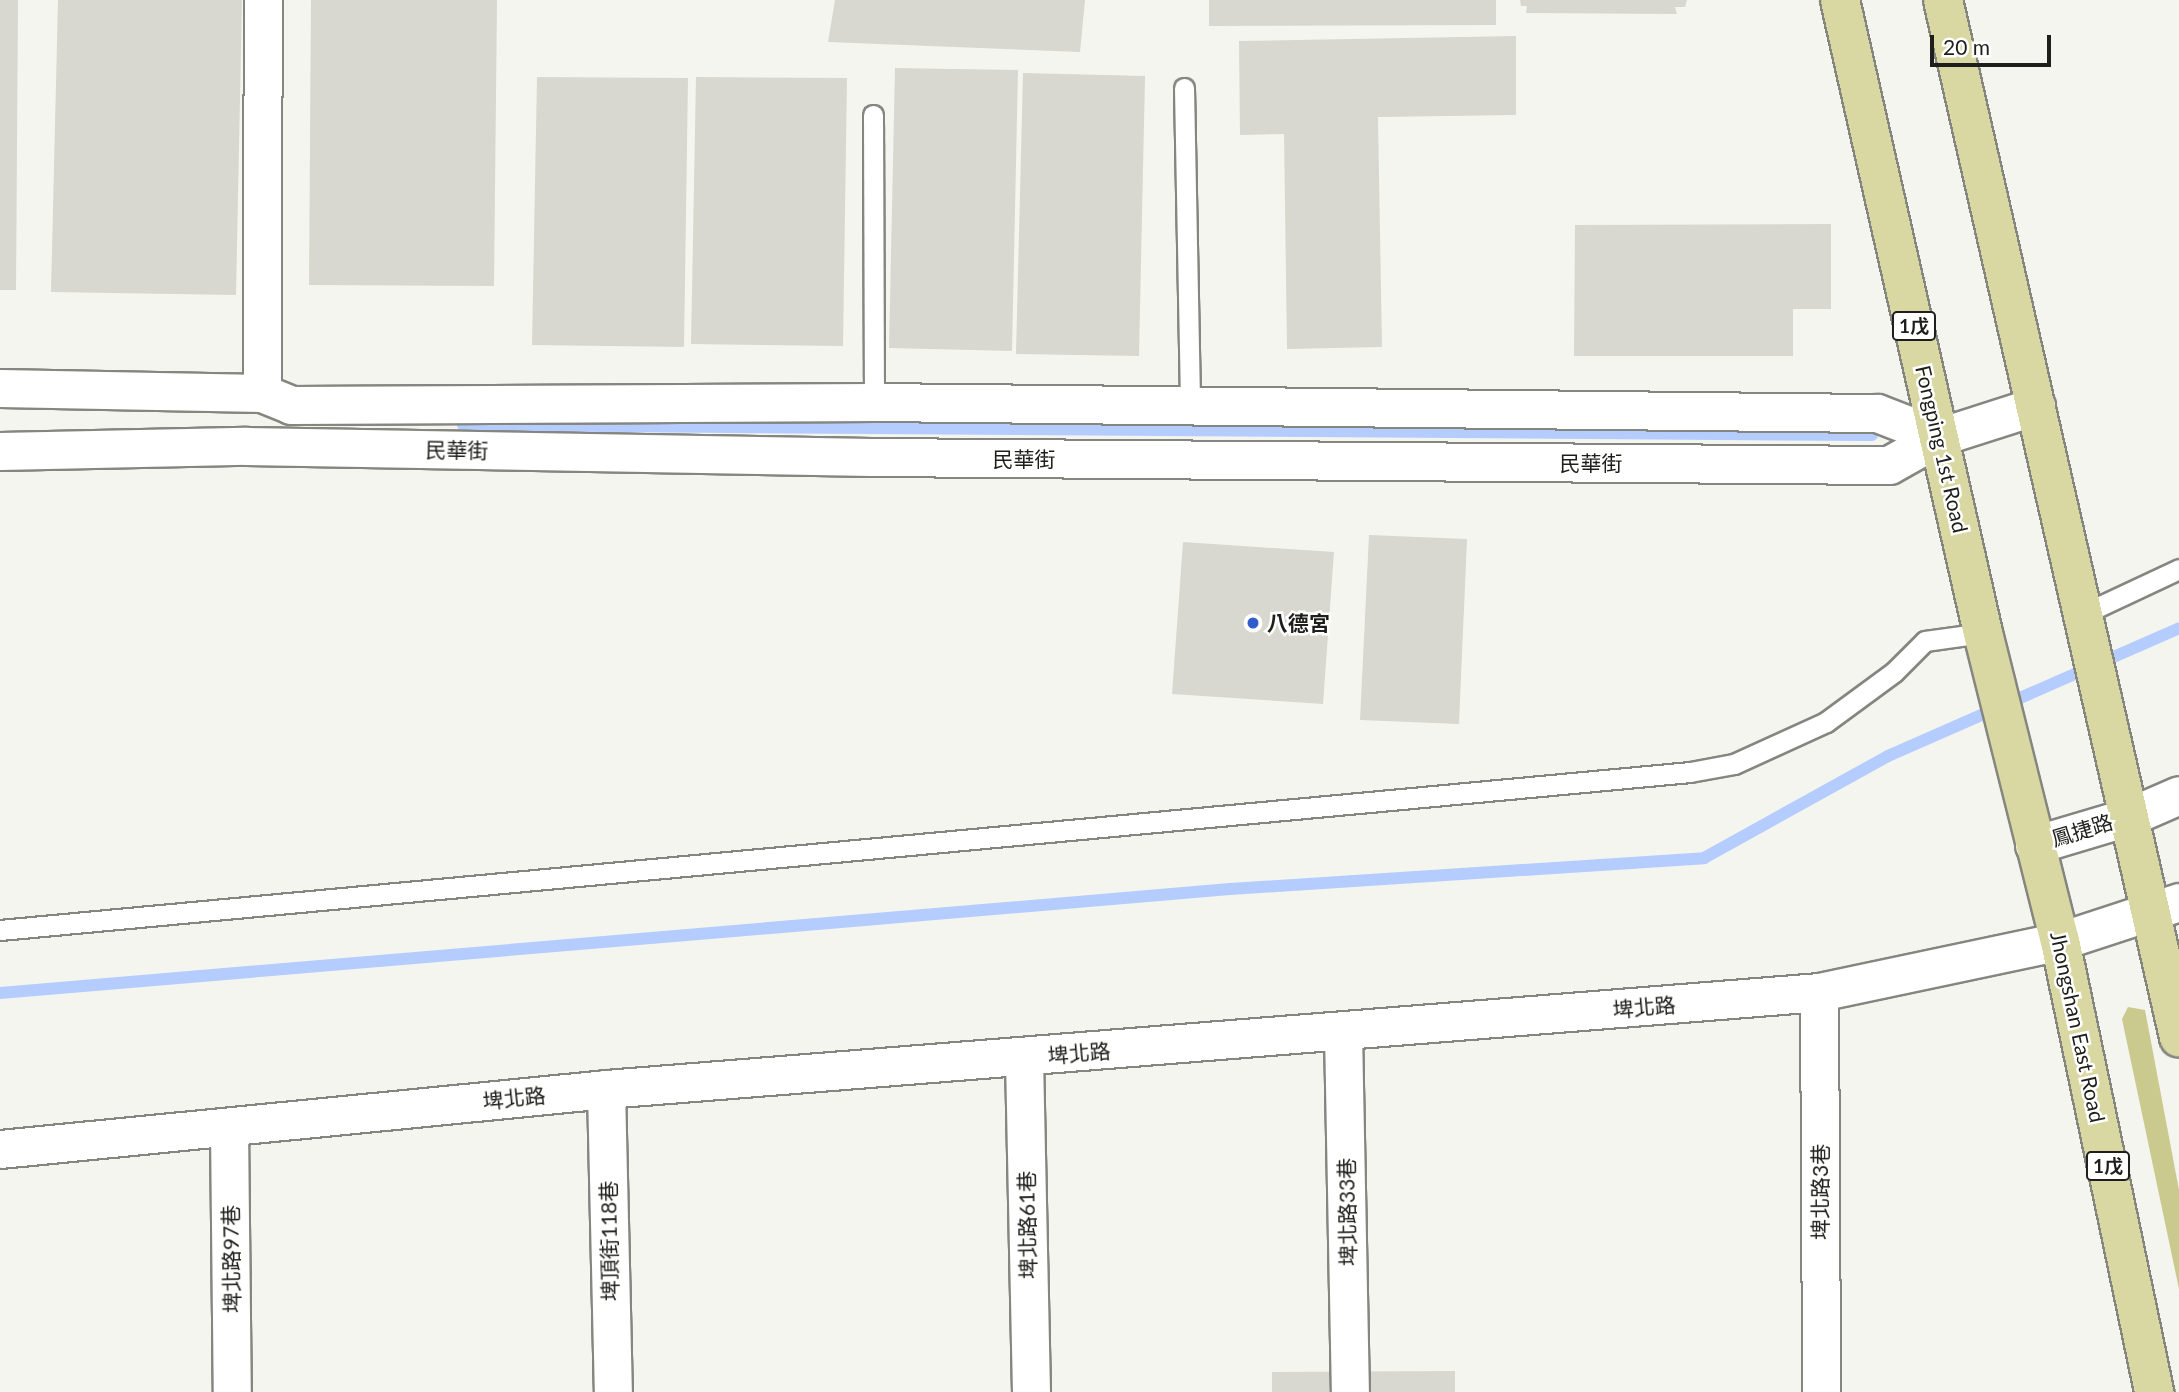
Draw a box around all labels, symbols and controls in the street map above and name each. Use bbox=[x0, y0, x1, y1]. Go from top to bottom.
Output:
scale bar bbox=[1934, 21, 2055, 65]
text: 20 m bbox=[1943, 34, 1990, 59]
road number: 1戊 bbox=[1891, 310, 1937, 342]
street label: Fongping 1st Road bbox=[1910, 363, 1974, 535]
street label: 民華街 bbox=[425, 437, 489, 463]
street label: 民華街 bbox=[993, 446, 1055, 472]
street label: 民華街 bbox=[1560, 450, 1622, 476]
place label: 八德宮 bbox=[1267, 610, 1330, 636]
marker: 八德宮 bbox=[1245, 615, 1261, 631]
street label: 鳳捷路 bbox=[2048, 809, 2116, 851]
street label: Jhongshan East Road bbox=[2045, 929, 2111, 1125]
street label: 埤北路 bbox=[1612, 992, 1676, 1022]
street label: 埤北路 bbox=[1047, 1038, 1111, 1068]
street label: 埤北路 bbox=[481, 1082, 547, 1114]
street label: 埤北路3巷 bbox=[1807, 1144, 1833, 1240]
road number: 1戊 bbox=[2085, 1150, 2131, 1182]
street label: 埤北路33巷 bbox=[1333, 1158, 1361, 1266]
street label: 埤北路61巷 bbox=[1013, 1171, 1041, 1279]
street label: 埤頂街118巷 bbox=[595, 1181, 623, 1301]
street label: 埤北路97巷 bbox=[217, 1205, 245, 1313]

